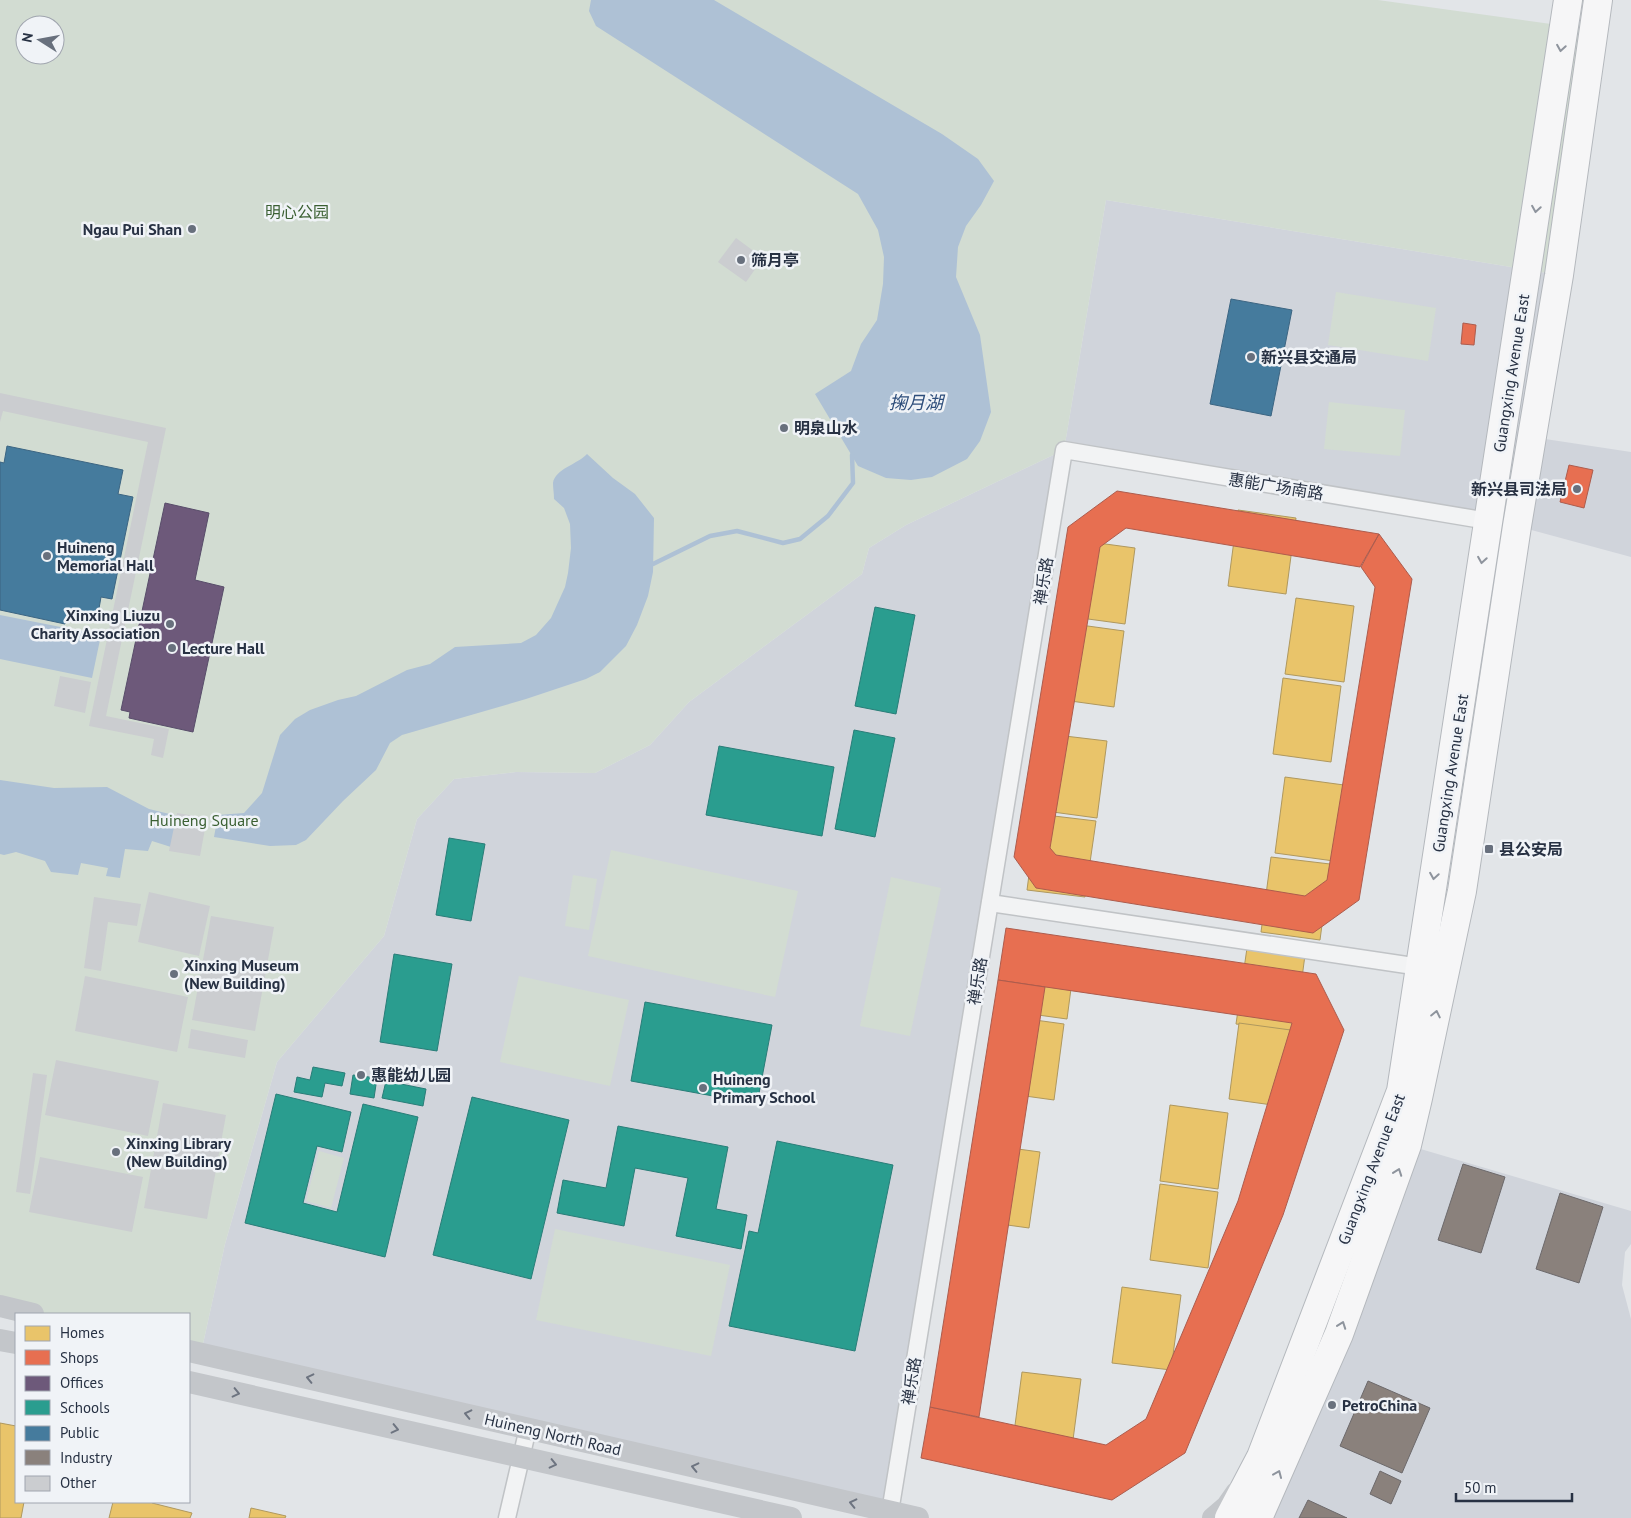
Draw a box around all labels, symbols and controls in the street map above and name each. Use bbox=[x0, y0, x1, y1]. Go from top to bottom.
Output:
north arrow bbox=[15, 15, 65, 65]
text: N bbox=[18, 31, 37, 44]
one-way arrow bbox=[1556, 44, 1566, 53]
park label: 明心公园 bbox=[265, 202, 329, 222]
one-way arrow bbox=[1531, 205, 1542, 213]
place label: Ngau Pui Shan bbox=[83, 219, 182, 239]
marker: Ngau Pui Shan bbox=[186, 223, 198, 235]
place label: 筛月亭 bbox=[751, 250, 799, 270]
marker: 筛月亭 bbox=[735, 254, 747, 266]
street label: Guangxing Avenue East bbox=[1489, 292, 1533, 454]
place label: 新兴县交通局 bbox=[1261, 347, 1357, 367]
marker: 新兴县交通局 bbox=[1245, 351, 1257, 363]
water label: 掬月湖 bbox=[889, 391, 946, 414]
place label: 明泉山水 bbox=[794, 418, 858, 438]
marker: 明泉山水 bbox=[778, 422, 790, 434]
street label: 惠能广场南路 bbox=[1227, 469, 1325, 503]
place label: 新兴县司法局 bbox=[1471, 479, 1567, 499]
marker: 新兴县司法局 bbox=[1571, 483, 1583, 495]
place label: Huineng Memorial Hall bbox=[57, 537, 154, 575]
marker: Huineng Memorial Hall bbox=[41, 550, 53, 562]
one-way arrow bbox=[1478, 555, 1488, 564]
street label: 禅乐路 bbox=[1029, 556, 1057, 606]
place label: Xinxing Liuzu Charity Association bbox=[31, 605, 160, 643]
marker: Xinxing Liuzu Charity Association bbox=[164, 618, 176, 630]
place label: Lecture Hall bbox=[182, 638, 265, 658]
marker: Lecture Hall bbox=[166, 642, 178, 654]
street label: Guangxing Avenue East bbox=[1428, 692, 1472, 854]
park label: Huineng Square bbox=[149, 810, 259, 830]
place label: 县公安局 bbox=[1499, 839, 1563, 859]
marker: 县公安局 bbox=[1483, 843, 1495, 855]
one-way arrow bbox=[1430, 872, 1440, 880]
place label: Xinxing Museum (New Building) bbox=[184, 955, 299, 993]
street label: 禅乐路 bbox=[963, 956, 991, 1006]
marker: Xinxing Museum (New Building) bbox=[168, 968, 180, 980]
one-way arrow bbox=[1430, 1010, 1441, 1018]
place label: 惠能幼儿园 bbox=[371, 1065, 451, 1085]
marker: 惠能幼儿园 bbox=[355, 1069, 367, 1081]
place label: Huineng Primary School bbox=[713, 1069, 815, 1107]
marker: Huineng Primary School bbox=[697, 1082, 709, 1094]
street label: Guangxing Avenue East bbox=[1333, 1090, 1409, 1247]
place label: Xinxing Library (New Building) bbox=[126, 1133, 231, 1171]
marker: Xinxing Library (New Building) bbox=[110, 1146, 122, 1158]
one-way arrow bbox=[1392, 1168, 1402, 1176]
legend bbox=[15, 1313, 190, 1503]
one-way arrow bbox=[1337, 1321, 1347, 1329]
text: Homes bbox=[60, 1323, 104, 1342]
text: Shops bbox=[60, 1348, 99, 1367]
street label: 禅乐路 bbox=[897, 1356, 925, 1406]
text: Offices bbox=[60, 1373, 104, 1392]
one-way arrow bbox=[305, 1373, 314, 1384]
one-way arrow bbox=[232, 1387, 241, 1398]
place label: PetroChina bbox=[1342, 1395, 1417, 1415]
text: Schools bbox=[60, 1398, 110, 1417]
marker: PetroChina bbox=[1326, 1399, 1338, 1411]
one-way arrow bbox=[464, 1409, 473, 1420]
street label: Huineng North Road bbox=[483, 1409, 623, 1459]
text: Public bbox=[60, 1423, 99, 1442]
one-way arrow bbox=[390, 1423, 399, 1434]
text: Industry bbox=[60, 1448, 112, 1467]
one-way arrow bbox=[549, 1459, 558, 1469]
one-way arrow bbox=[690, 1462, 699, 1473]
one-way arrow bbox=[1272, 1470, 1283, 1479]
scale bar bbox=[1456, 1470, 1572, 1502]
text: Other bbox=[60, 1473, 96, 1492]
text: 50 m bbox=[1464, 1478, 1497, 1497]
one-way arrow bbox=[849, 1498, 858, 1509]

